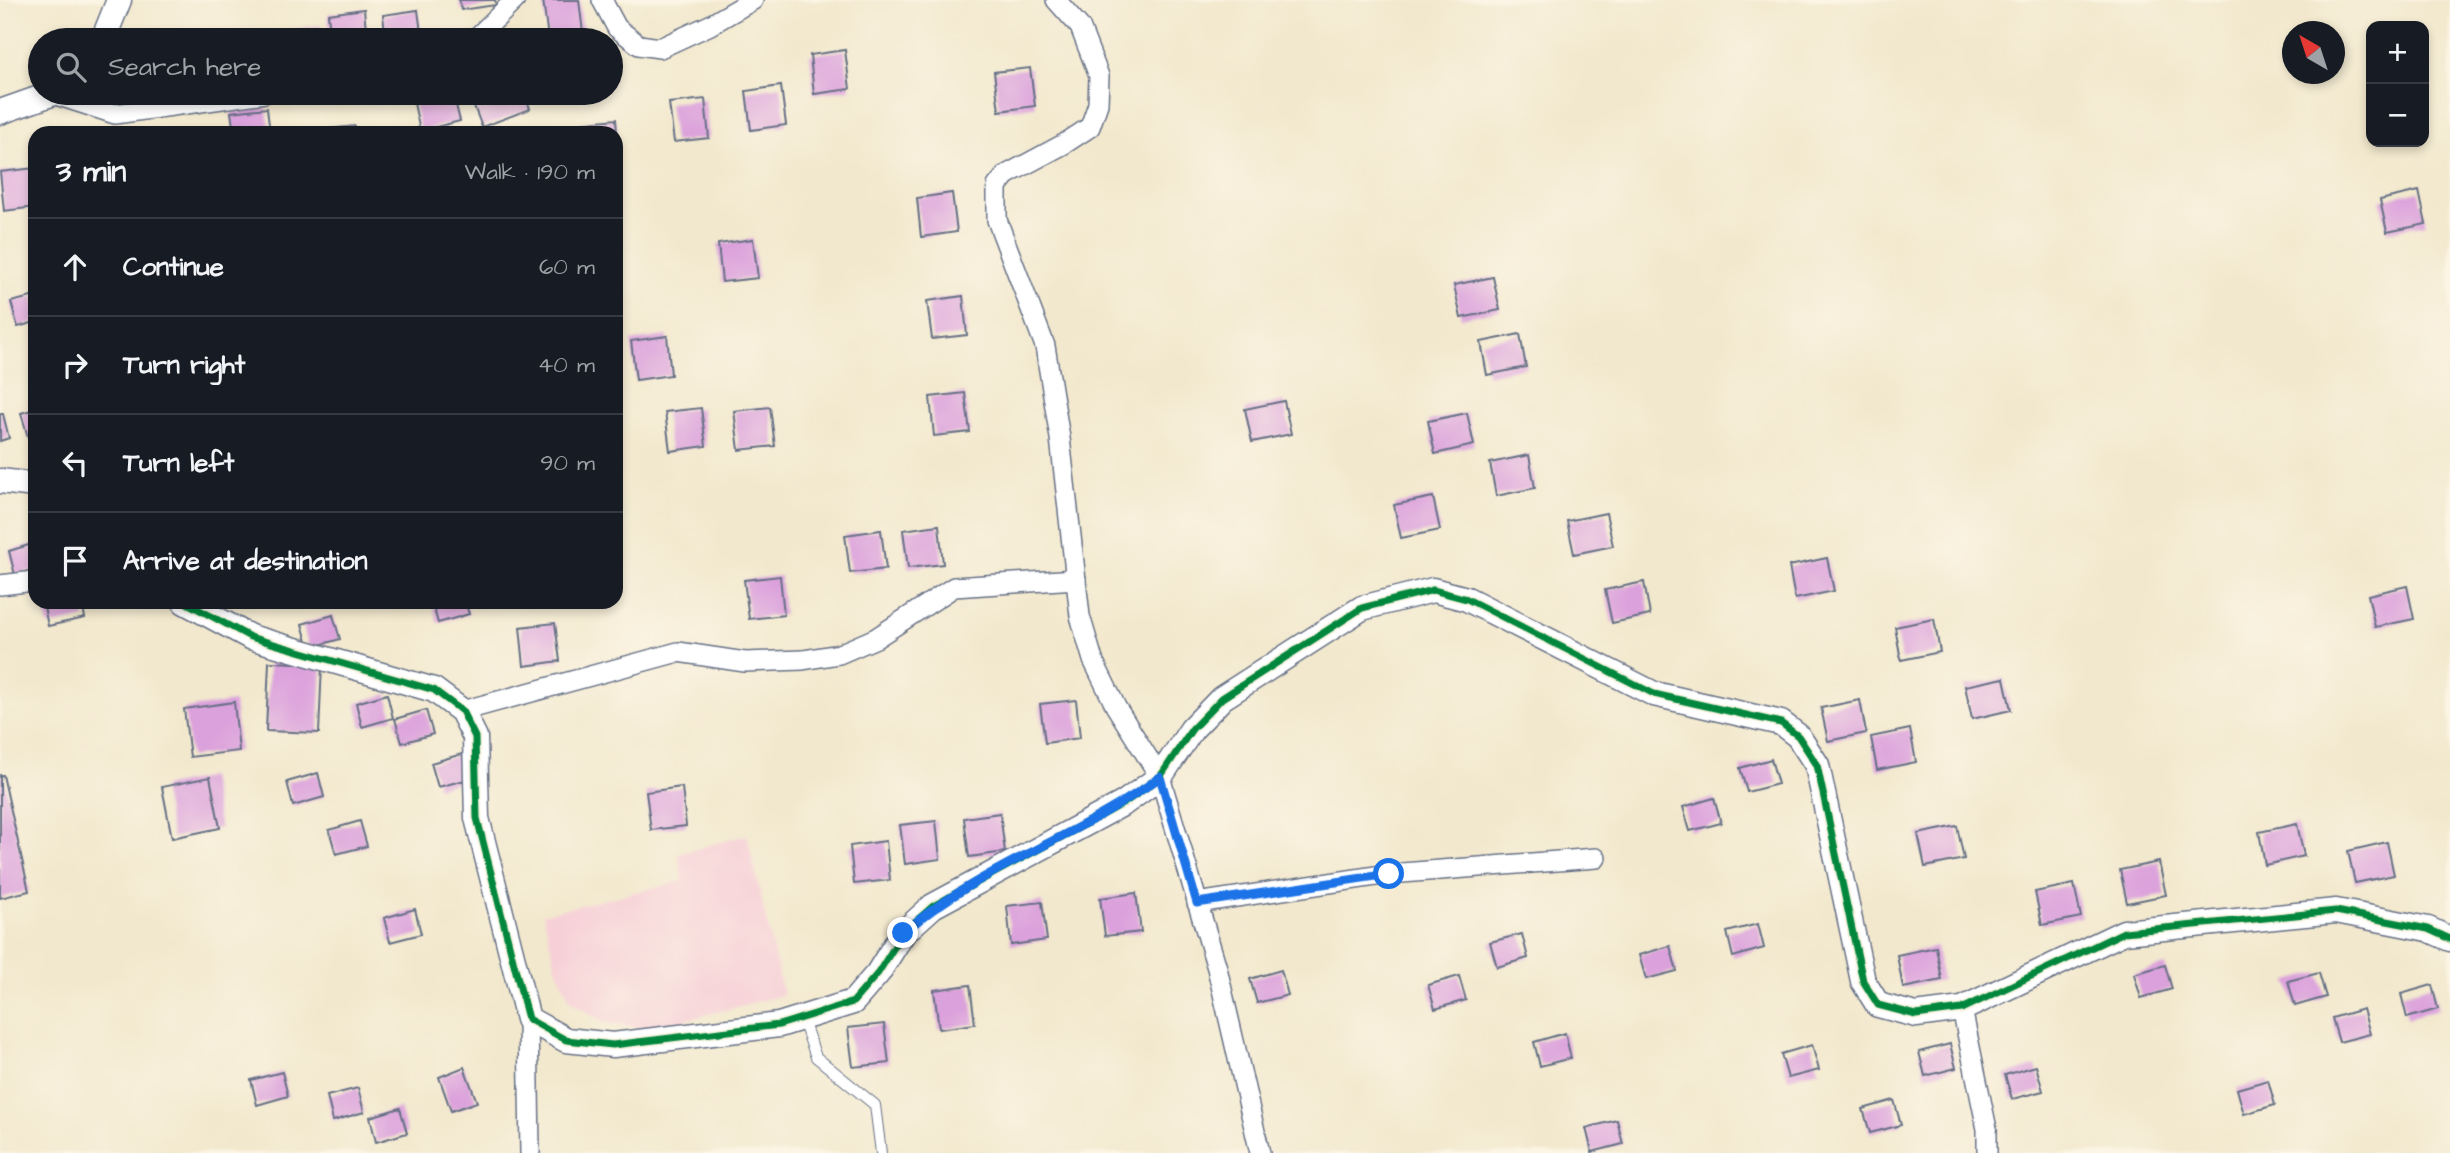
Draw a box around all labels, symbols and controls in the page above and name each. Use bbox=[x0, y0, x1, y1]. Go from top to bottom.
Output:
north arrow bbox=[2282, 21, 2345, 84]
map controls bbox=[2366, 21, 2429, 147]
button: + bbox=[2366, 21, 2429, 84]
search box bbox=[28, 28, 623, 105]
icon: search bbox=[52, 48, 90, 86]
text: Search here bbox=[108, 49, 261, 85]
button: − bbox=[2366, 84, 2429, 147]
text: 3 min bbox=[56, 151, 126, 193]
text: Walk · 190 m bbox=[465, 156, 595, 188]
icon: ahead bbox=[56, 248, 94, 286]
text: Continue bbox=[123, 249, 224, 285]
text: 60 m bbox=[539, 251, 595, 283]
icon: right bbox=[56, 346, 94, 384]
text: Turn right bbox=[123, 347, 245, 383]
text: 40 m bbox=[538, 349, 595, 381]
icon: left bbox=[56, 444, 94, 482]
text: Turn left bbox=[123, 445, 234, 481]
text: 90 m bbox=[540, 447, 595, 479]
icon: arrive bbox=[56, 542, 94, 580]
text: Arrive at destination bbox=[123, 543, 368, 579]
route start bbox=[1373, 858, 1404, 889]
route end bbox=[887, 917, 918, 948]

